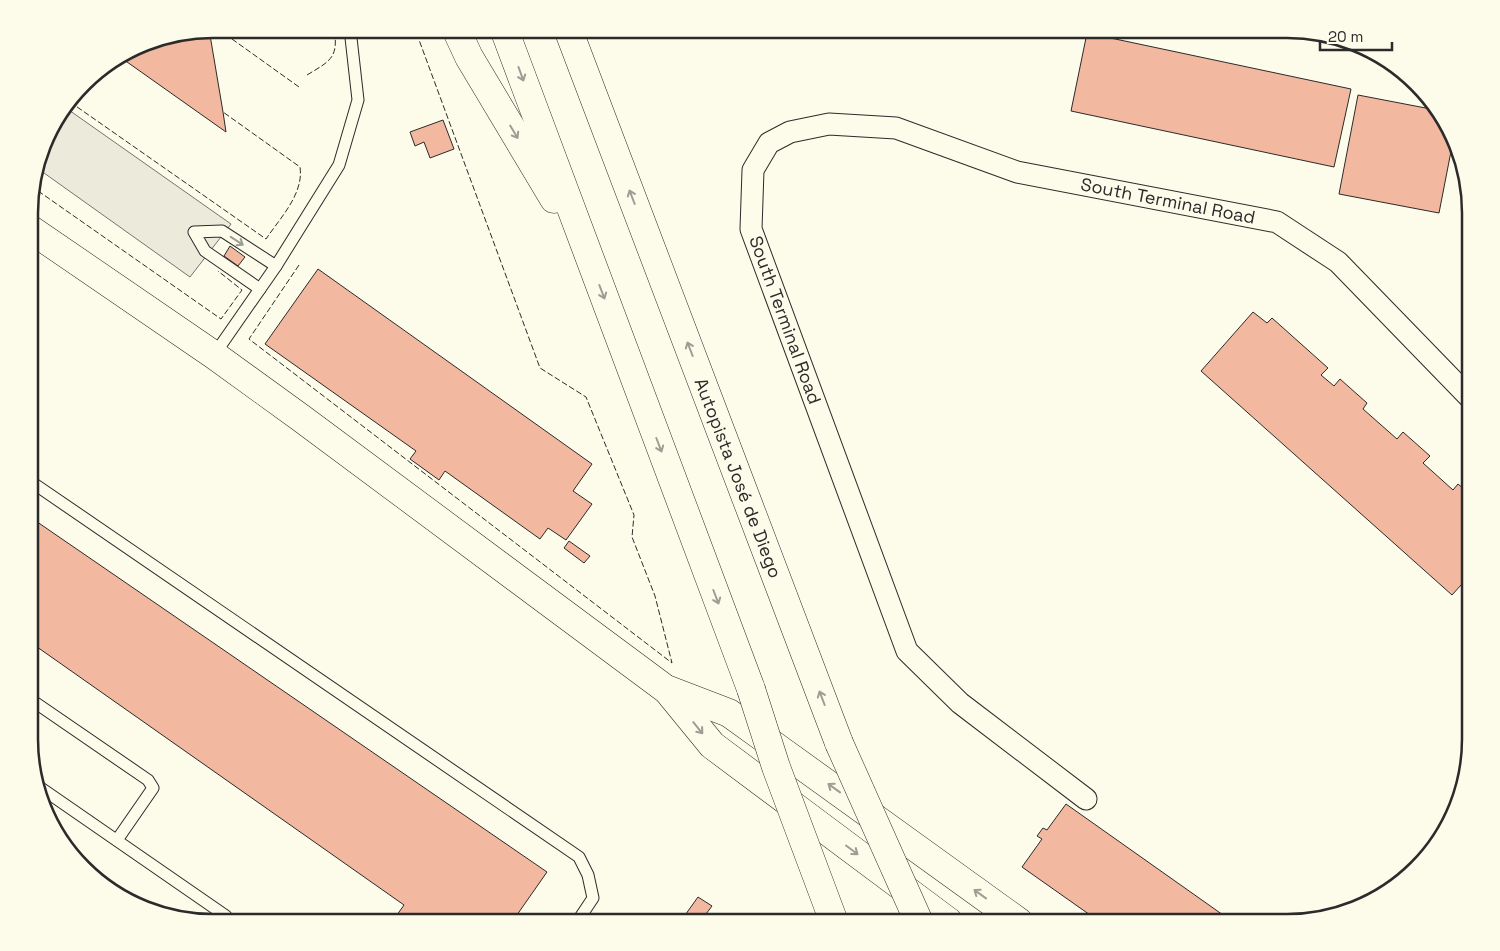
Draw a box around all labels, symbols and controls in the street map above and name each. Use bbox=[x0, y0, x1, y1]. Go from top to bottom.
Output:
scale bar bbox=[1320, 20, 1392, 52]
text: 20 m bbox=[1328, 27, 1363, 46]
one-way arrow bbox=[517, 66, 526, 82]
one-way arrow bbox=[510, 125, 520, 139]
street label: South Terminal Road bbox=[1079, 172, 1257, 229]
one-way arrow bbox=[627, 190, 636, 206]
street label: South Terminal Road bbox=[744, 233, 827, 407]
one-way arrow bbox=[230, 236, 244, 246]
one-way arrow bbox=[598, 284, 607, 300]
one-way arrow bbox=[685, 342, 694, 358]
street label: Autopista José de Diego bbox=[690, 374, 787, 581]
one-way arrow bbox=[655, 436, 664, 452]
one-way arrow bbox=[712, 588, 721, 604]
one-way arrow bbox=[817, 691, 826, 706]
one-way arrow bbox=[692, 721, 703, 734]
one-way arrow bbox=[827, 783, 841, 793]
one-way arrow bbox=[845, 845, 859, 855]
one-way arrow bbox=[974, 888, 987, 899]

